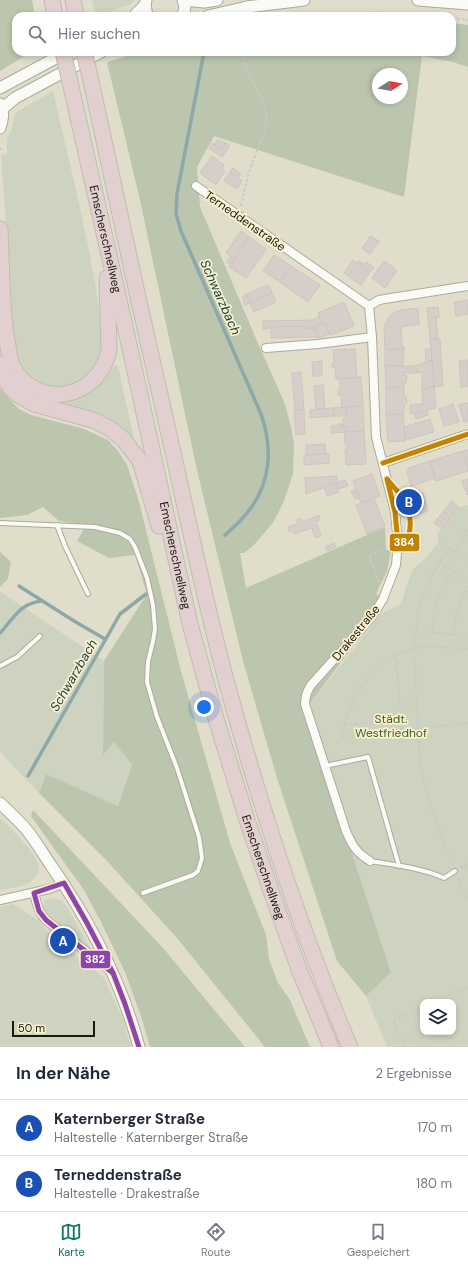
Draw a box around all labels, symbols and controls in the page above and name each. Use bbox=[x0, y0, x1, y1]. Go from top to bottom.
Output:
search box bbox=[12, 12, 456, 56]
icon: search bbox=[26, 23, 48, 45]
text: Hier suchen bbox=[58, 24, 140, 44]
north arrow bbox=[372, 68, 408, 104]
street label: Emscherschnellweg bbox=[86, 184, 125, 295]
street label: Terneddenstraße bbox=[201, 187, 289, 255]
water label: Schwarzbach bbox=[196, 257, 245, 337]
pin: B bbox=[396, 487, 422, 517]
street label: Emscherschnellweg bbox=[156, 500, 195, 611]
line badge: 384 bbox=[389, 533, 420, 552]
text: 384 bbox=[394, 535, 414, 549]
street label: Drakestraße bbox=[328, 602, 384, 664]
water label: Schwarzbach bbox=[46, 636, 101, 714]
your location bbox=[194, 697, 214, 717]
park label: Städt. Westfriedhof bbox=[355, 711, 427, 741]
street label: Emscherschnellweg bbox=[238, 813, 289, 922]
pin: A bbox=[50, 926, 76, 956]
line badge: 382 bbox=[80, 950, 111, 969]
text: 382 bbox=[85, 952, 105, 966]
map controls bbox=[420, 999, 456, 1035]
button: layers bbox=[420, 999, 456, 1035]
scale bar bbox=[12, 1019, 95, 1038]
text: 50 m bbox=[18, 1021, 45, 1035]
text: In der Nähe bbox=[16, 1062, 111, 1084]
text: 2 Ergebnisse bbox=[376, 1065, 452, 1082]
text: Katernberger Straße bbox=[54, 1109, 205, 1129]
text: A bbox=[24, 1119, 34, 1136]
text: 170 m bbox=[417, 1119, 452, 1136]
text: Haltestelle · Katernberger Straße bbox=[54, 1129, 248, 1146]
text: Terneddenstraße bbox=[54, 1165, 182, 1185]
text: B bbox=[25, 1175, 33, 1192]
text: 180 m bbox=[416, 1175, 452, 1192]
text: Haltestelle · Drakestraße bbox=[54, 1185, 200, 1202]
tab: Karte bbox=[58, 1221, 85, 1259]
tab: Route bbox=[201, 1221, 230, 1259]
tab: Gespeichert bbox=[347, 1221, 410, 1259]

